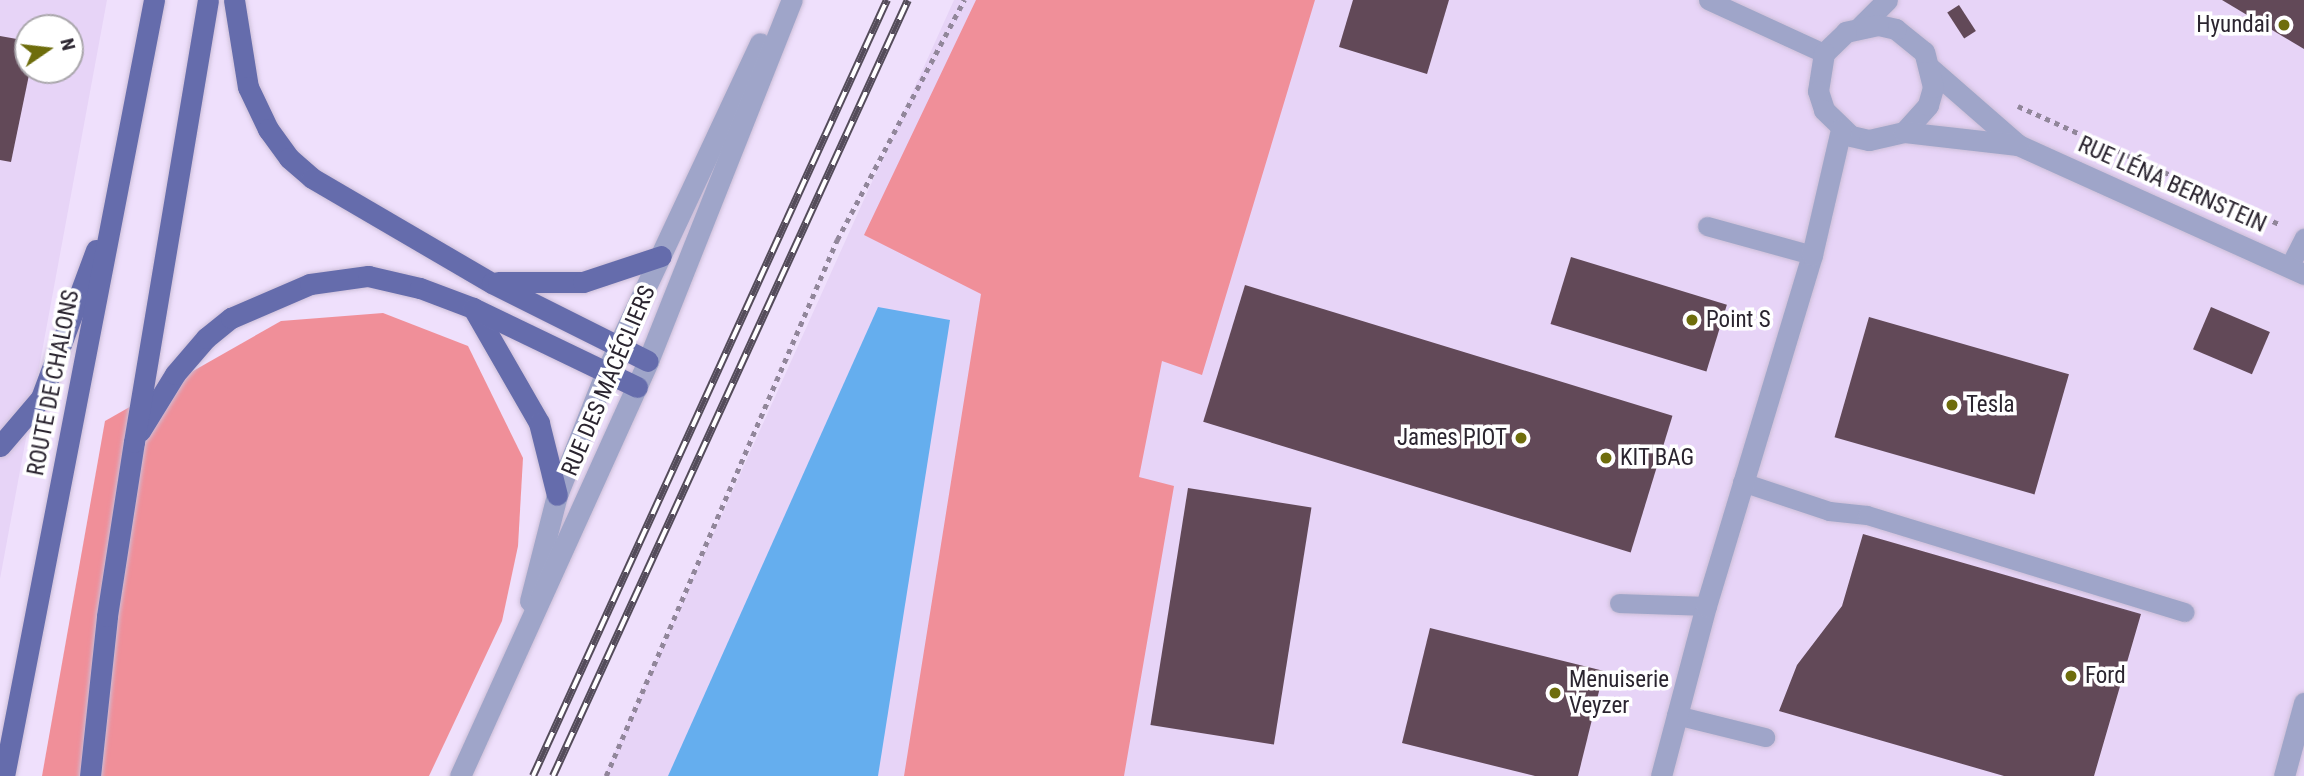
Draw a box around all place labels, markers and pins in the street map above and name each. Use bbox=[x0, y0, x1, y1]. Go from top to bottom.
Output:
place label: Hyundai bbox=[2196, 11, 2270, 39]
marker: Hyundai bbox=[2276, 17, 2292, 33]
place label: Point S bbox=[1706, 306, 1771, 334]
marker: Point S bbox=[1684, 312, 1700, 328]
place label: Tesla bbox=[1966, 391, 2014, 419]
marker: Tesla bbox=[1944, 397, 1960, 413]
place label: James PIOT bbox=[1397, 424, 1507, 452]
marker: James PIOT bbox=[1513, 430, 1529, 446]
place label: KIT BAG bbox=[1620, 444, 1695, 472]
marker: KIT BAG bbox=[1598, 450, 1614, 466]
place label: Ford bbox=[2085, 662, 2126, 690]
place label: Menuiserie Veyzer bbox=[1569, 666, 1669, 720]
marker: Ford bbox=[2063, 668, 2079, 684]
marker: Menuiserie Veyzer bbox=[1547, 685, 1563, 701]

